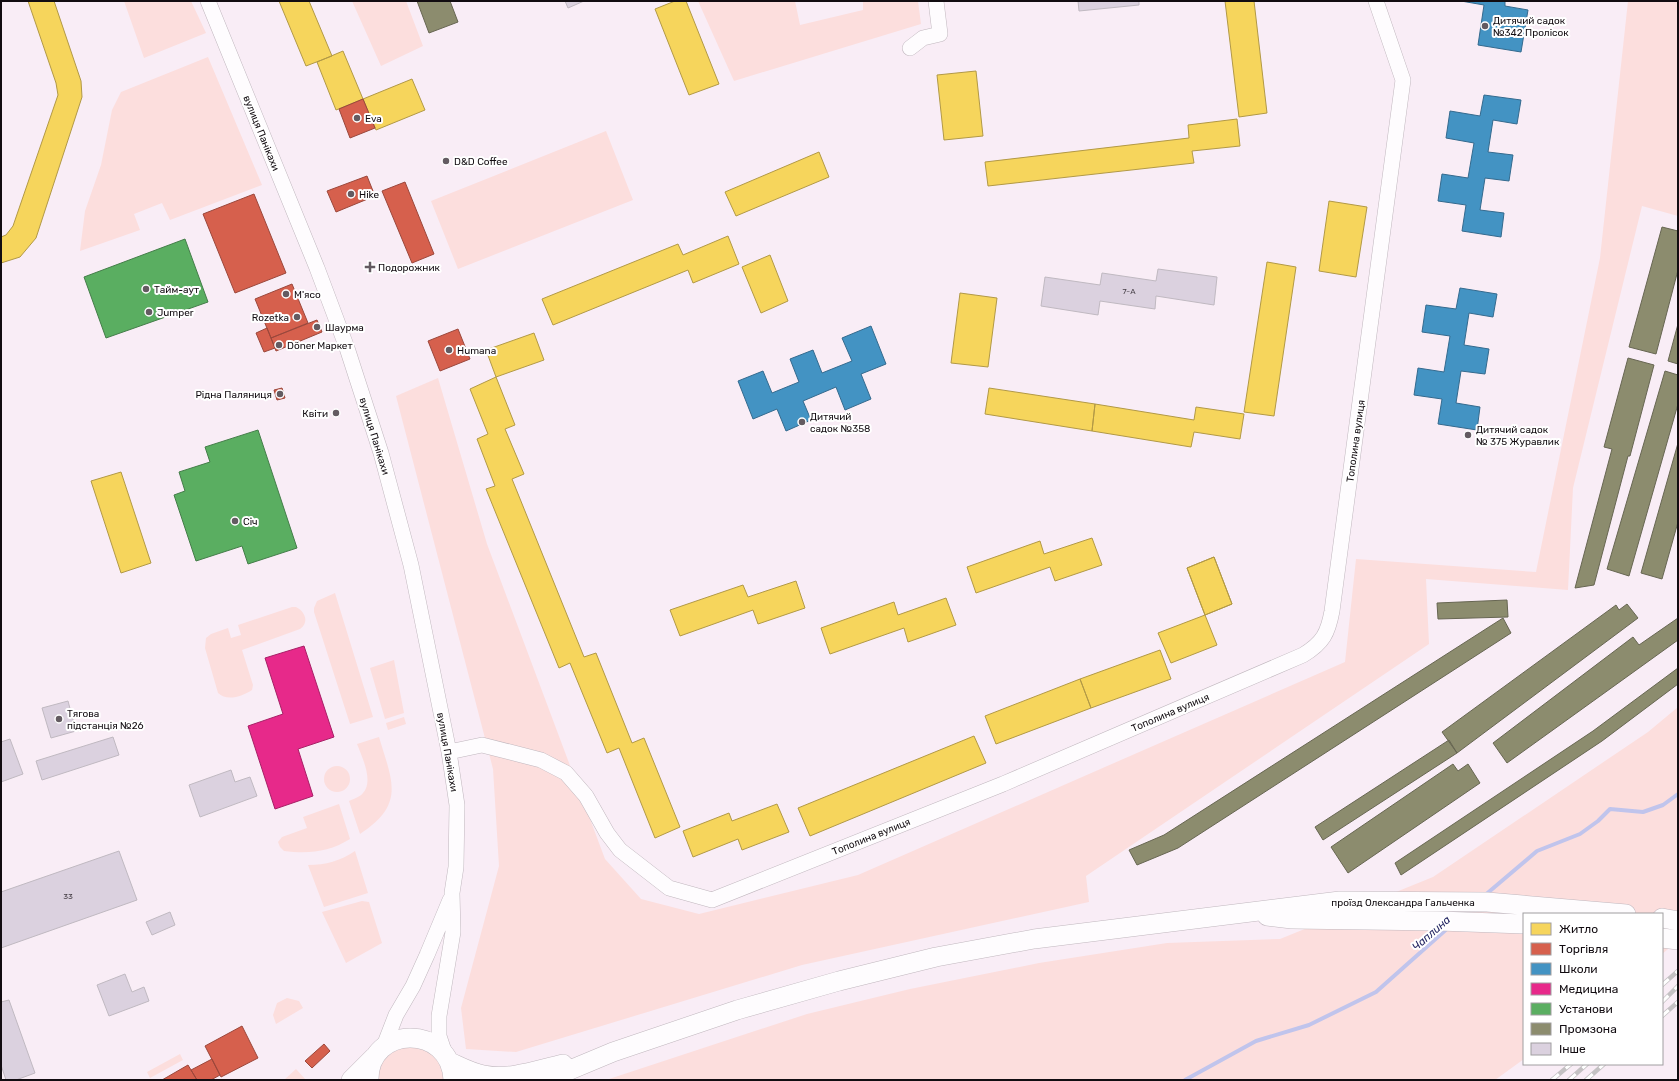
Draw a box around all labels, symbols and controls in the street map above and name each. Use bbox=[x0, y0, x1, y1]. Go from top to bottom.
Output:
place label: Дитячий садок №342 Пролісок bbox=[1493, 15, 1569, 39]
marker: Дитячий садок №342 Пролісок bbox=[1480, 21, 1490, 31]
street label: вулиця Панікахи bbox=[240, 94, 282, 173]
marker: Eva bbox=[352, 113, 362, 123]
place label: Eva bbox=[365, 113, 382, 125]
marker: D&D Coffee bbox=[441, 156, 451, 166]
place label: D&D Coffee bbox=[454, 156, 508, 168]
marker: Hike bbox=[346, 189, 356, 199]
place label: Hike bbox=[359, 189, 379, 201]
marker: Подорожник bbox=[365, 262, 375, 272]
place label: Подорожник bbox=[378, 262, 440, 274]
marker: Тайм-аут bbox=[141, 284, 151, 294]
place label: Тайм-аут bbox=[154, 284, 199, 296]
house number: 7-А bbox=[1122, 287, 1136, 296]
marker: М'ясо bbox=[281, 289, 291, 299]
place label: М'ясо bbox=[294, 289, 321, 301]
marker: Jumper bbox=[144, 307, 154, 317]
place label: Jumper bbox=[157, 307, 194, 319]
place label: Rozetka bbox=[252, 312, 289, 324]
marker: Rozetka bbox=[292, 312, 302, 322]
marker: Шаурма bbox=[312, 322, 322, 332]
place label: Шаурма bbox=[325, 322, 364, 334]
marker: Döner Маркет bbox=[274, 340, 284, 350]
place label: Döner Маркет bbox=[287, 340, 353, 352]
marker: Humana bbox=[444, 345, 454, 355]
place label: Humana bbox=[457, 345, 496, 357]
place label: Рідна Паляниця bbox=[195, 389, 272, 401]
marker: Рідна Паляниця bbox=[275, 389, 285, 399]
street label: вулиця Панікахи bbox=[357, 396, 392, 476]
street label: Тополина вулиця bbox=[1344, 399, 1368, 483]
place label: Квіти bbox=[302, 408, 328, 420]
marker: Квіти bbox=[331, 408, 341, 418]
place label: Дитячий садок №358 bbox=[810, 411, 870, 435]
marker: Дитячий садок №358 bbox=[797, 417, 807, 427]
place label: Дитячий садок № 375 Журавлик bbox=[1476, 424, 1560, 448]
marker: Дитячий садок № 375 Журавлик bbox=[1463, 430, 1473, 440]
marker: Січ bbox=[230, 516, 240, 526]
place label: Січ bbox=[243, 516, 258, 528]
street label: Тополина вулиця bbox=[1130, 691, 1211, 735]
place label: Тягова пiдстанцiя №26 bbox=[67, 708, 144, 732]
street label: вулиця Панікахи bbox=[434, 712, 460, 793]
marker: Тягова пiдстанцiя №26 bbox=[54, 714, 64, 724]
street label: Тополина вулиця bbox=[830, 816, 912, 858]
house number: 33 bbox=[63, 892, 73, 901]
street label: проїзд Олександра Гальченка bbox=[1331, 897, 1475, 909]
water label: Чаплина bbox=[1410, 913, 1454, 954]
legend bbox=[1523, 913, 1663, 1065]
text: Житло bbox=[1559, 922, 1598, 936]
text: Торгівля bbox=[1559, 942, 1608, 956]
text: Школи bbox=[1559, 962, 1598, 976]
text: Медицина bbox=[1559, 982, 1618, 996]
text: Установи bbox=[1559, 1002, 1613, 1016]
text: Промзона bbox=[1559, 1022, 1617, 1036]
text: Інше bbox=[1559, 1042, 1586, 1056]

